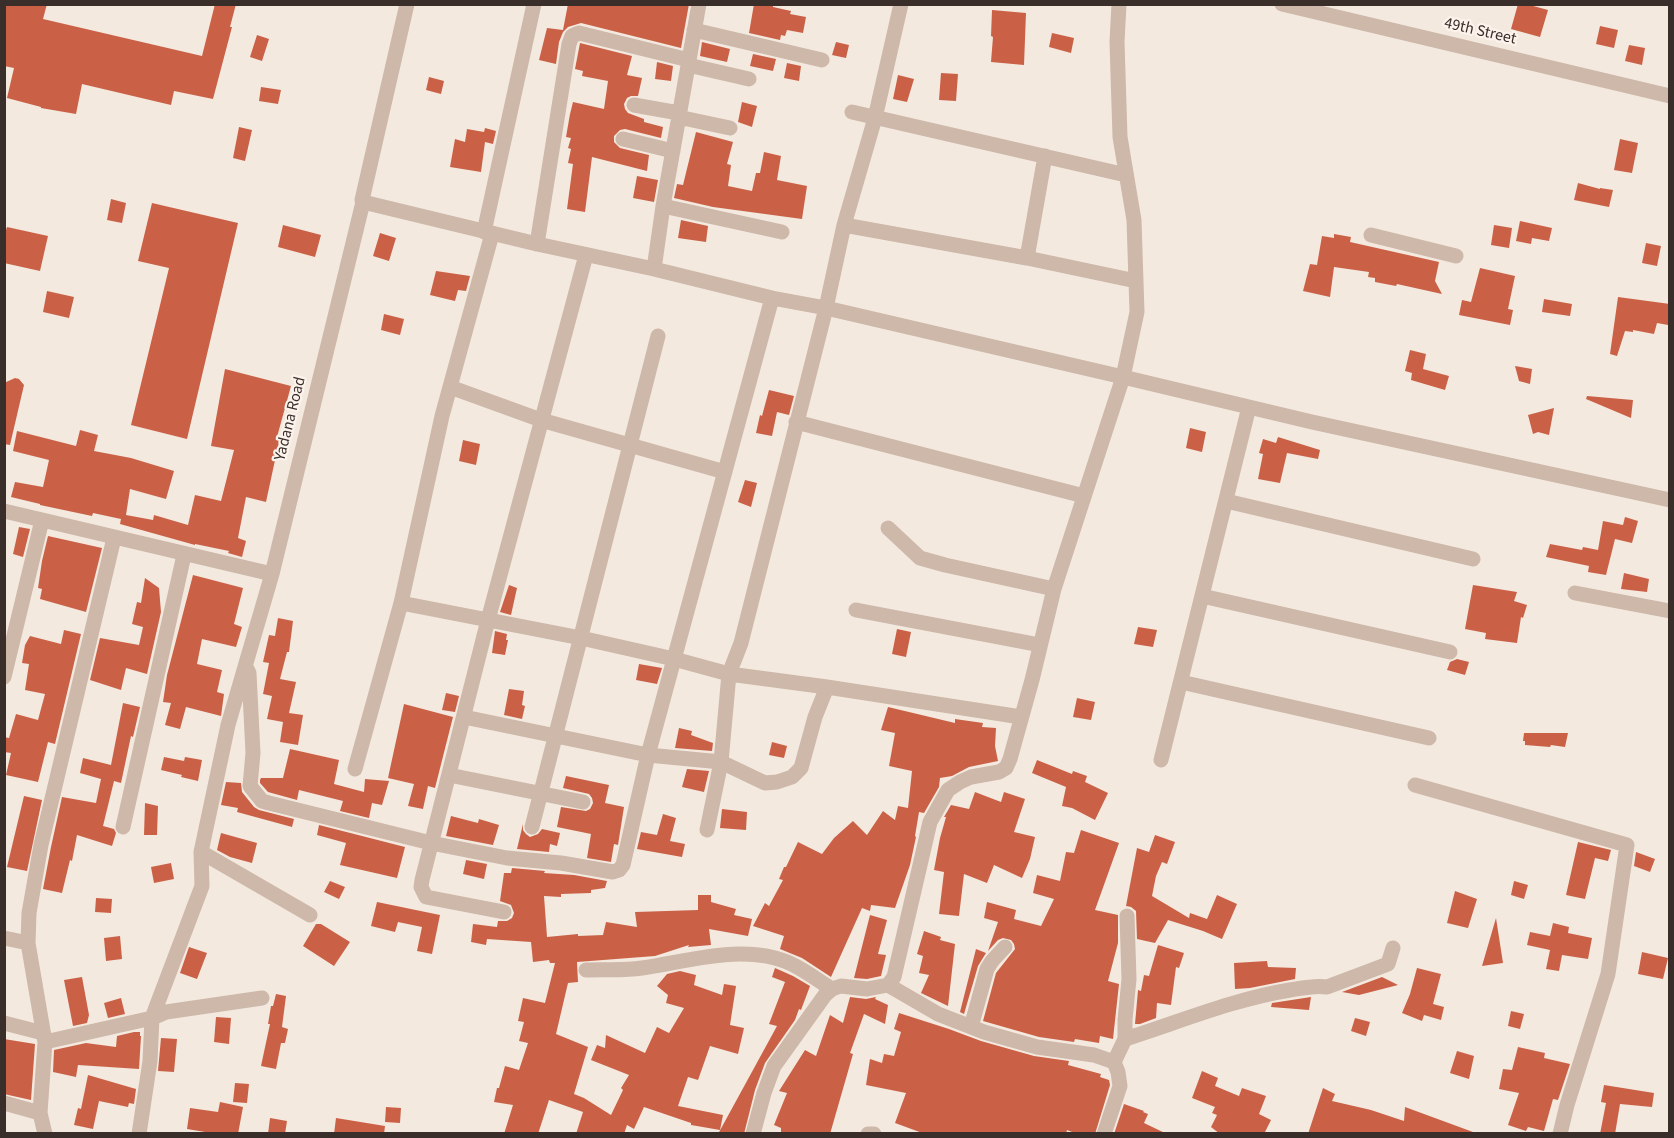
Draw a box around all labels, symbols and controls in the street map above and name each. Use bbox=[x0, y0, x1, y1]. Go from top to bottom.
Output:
street label: 49th Street bbox=[1442, 14, 1518, 50]
street label: Yadana Road bbox=[271, 375, 311, 463]

